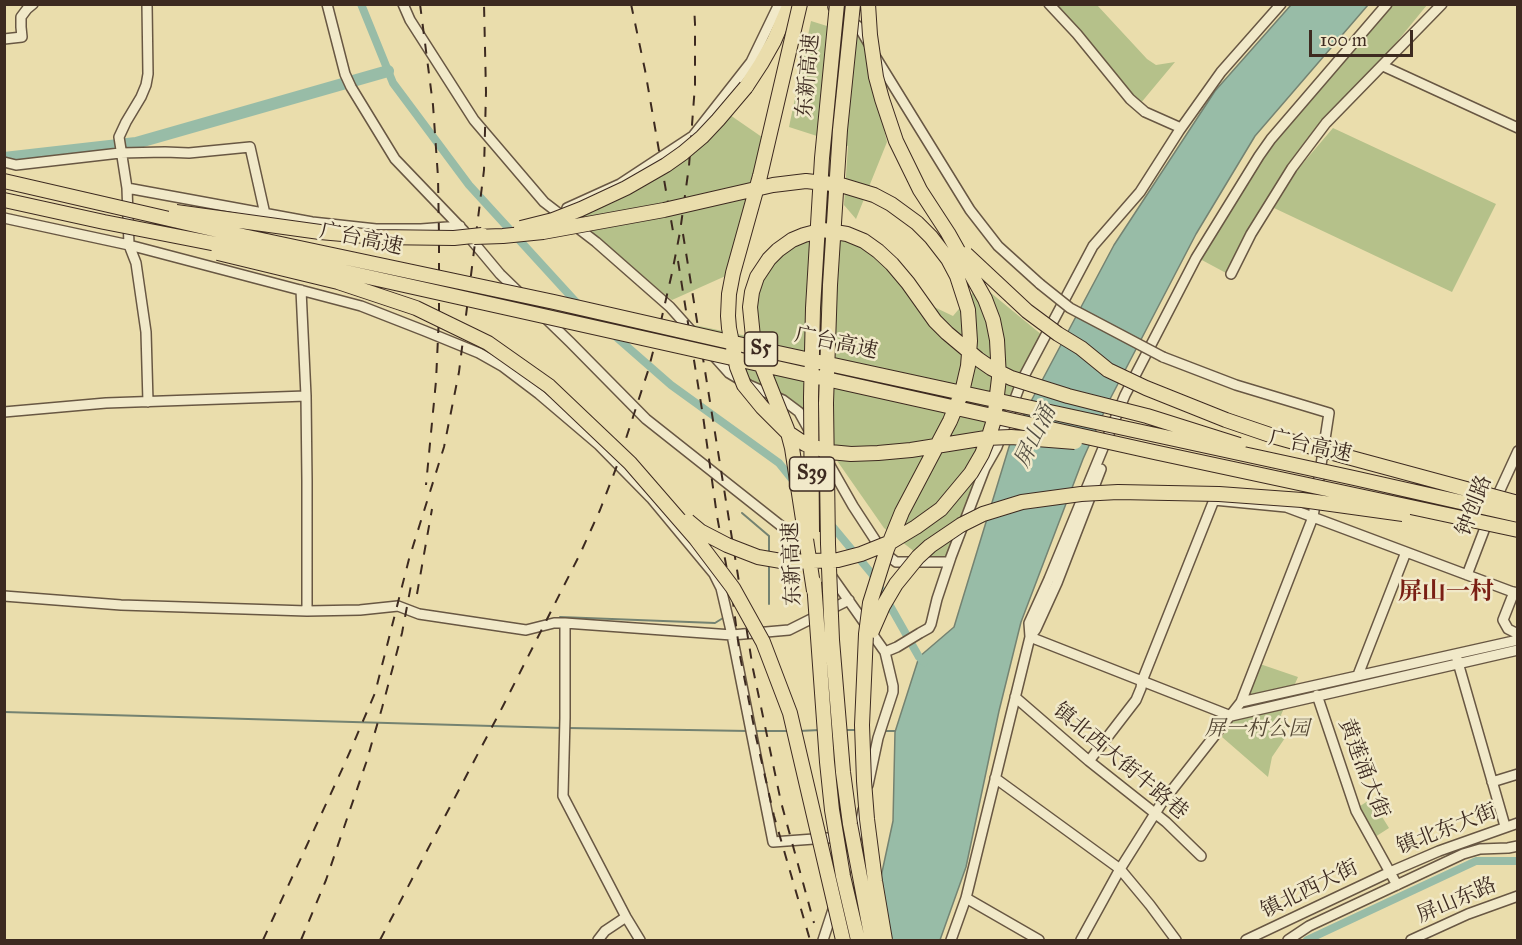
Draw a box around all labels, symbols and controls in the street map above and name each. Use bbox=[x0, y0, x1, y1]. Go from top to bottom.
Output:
scale bar bbox=[1312, 18, 1416, 56]
text: 100 m bbox=[1320, 29, 1367, 51]
street label: 东新高速 bbox=[793, 33, 825, 119]
street label: 广台高速 bbox=[317, 219, 405, 261]
street label: 广台高速 bbox=[792, 323, 880, 365]
road number: S5 bbox=[744, 332, 777, 366]
water label: 屏山涌 bbox=[1010, 402, 1062, 472]
street label: 广台高速 bbox=[1266, 426, 1354, 468]
road number: S39 bbox=[790, 457, 834, 491]
street label: 钟创路 bbox=[1452, 472, 1498, 540]
street label: 东新高速 bbox=[779, 522, 807, 606]
district label: 屏山一村 bbox=[1398, 579, 1494, 607]
street label: 镇北西大街牛路巷 bbox=[1048, 698, 1192, 826]
street label: 黄莲涌大街 bbox=[1332, 715, 1394, 823]
park label: 屏一村公园 bbox=[1205, 717, 1309, 743]
street label: 镇北东大街 bbox=[1393, 799, 1501, 861]
street label: 镇北西大街 bbox=[1257, 856, 1363, 924]
street label: 屏山东路 bbox=[1413, 873, 1501, 929]

